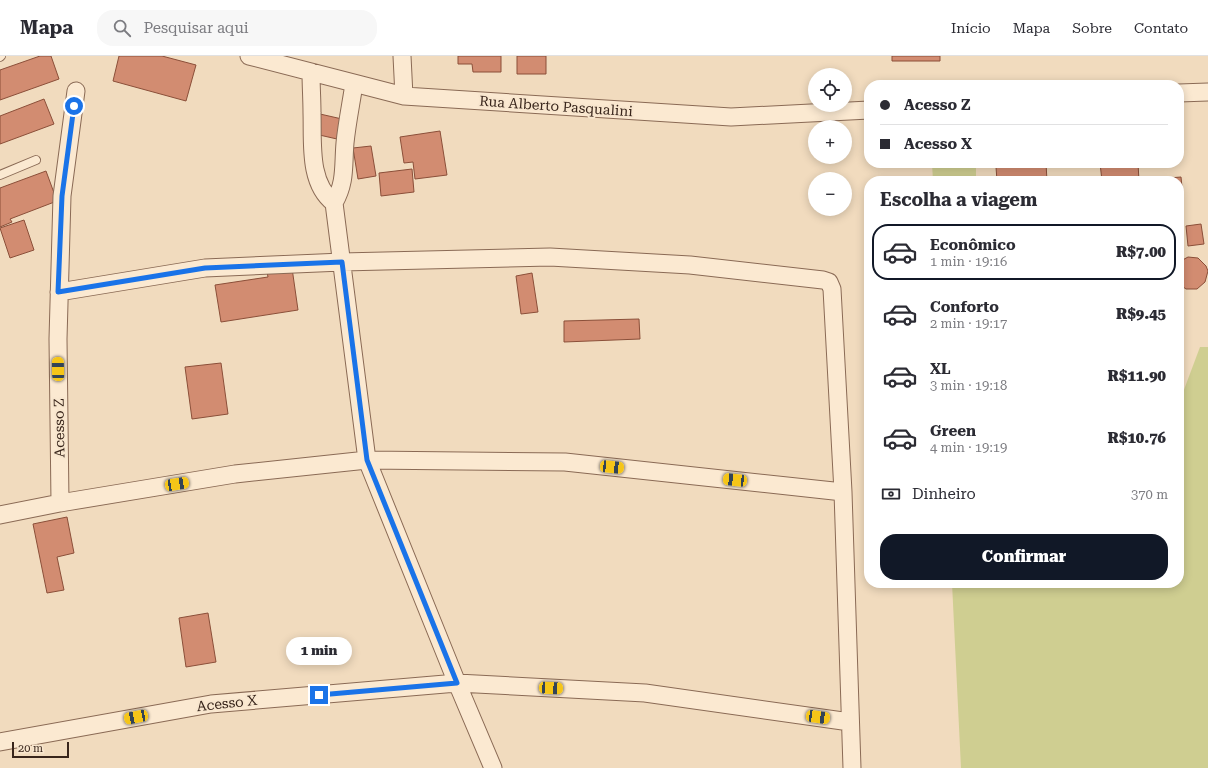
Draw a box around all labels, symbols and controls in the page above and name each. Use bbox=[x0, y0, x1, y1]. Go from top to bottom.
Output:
search box bbox=[97, 10, 377, 46]
text: Mapa bbox=[20, 16, 73, 39]
icon: search bbox=[111, 17, 133, 39]
text: Pesquisar aqui bbox=[143, 19, 249, 37]
text: Início bbox=[951, 20, 991, 36]
text: Mapa bbox=[1013, 20, 1050, 36]
text: Sobre bbox=[1072, 20, 1112, 36]
text: Contato bbox=[1134, 20, 1188, 36]
map controls bbox=[808, 68, 852, 216]
button: locate bbox=[808, 68, 852, 112]
street label: Rua Alberto Pasqualini bbox=[479, 93, 634, 119]
text: Acesso Z bbox=[904, 96, 971, 114]
route start bbox=[65, 97, 83, 115]
button: + bbox=[808, 120, 852, 164]
text: Acesso X bbox=[904, 135, 972, 153]
button: − bbox=[808, 172, 852, 216]
text: Escolha a viagem bbox=[880, 189, 1037, 210]
icon: car bbox=[882, 234, 918, 270]
text: Econômico bbox=[930, 236, 1016, 254]
text: R$7.00 bbox=[1116, 243, 1166, 261]
text: 1 min · 19:16 bbox=[930, 254, 1007, 269]
icon: car bbox=[882, 296, 918, 332]
text: Conforto bbox=[930, 298, 999, 316]
text: R$9.45 bbox=[1116, 305, 1166, 323]
text: 2 min · 19:17 bbox=[930, 316, 1007, 331]
car bbox=[52, 357, 64, 381]
icon: car bbox=[882, 358, 918, 394]
text: XL bbox=[930, 360, 951, 378]
text: R$11.90 bbox=[1108, 367, 1166, 385]
text: 3 min · 19:18 bbox=[930, 378, 1007, 393]
street label: Acesso Z bbox=[50, 398, 68, 458]
icon: car bbox=[882, 420, 918, 456]
text: Green bbox=[930, 422, 976, 440]
text: R$10.76 bbox=[1108, 429, 1166, 447]
text: 4 min · 19:19 bbox=[930, 440, 1007, 455]
car bbox=[599, 460, 625, 474]
car bbox=[722, 473, 748, 487]
car bbox=[164, 476, 190, 492]
icon: cash bbox=[880, 483, 902, 505]
text: Dinheiro bbox=[912, 485, 976, 503]
text: 370 m bbox=[1131, 487, 1168, 502]
button: Confirmar bbox=[880, 534, 1168, 580]
callout: 1 min bbox=[286, 637, 352, 665]
text: 1 min bbox=[301, 643, 337, 658]
car bbox=[539, 681, 563, 695]
route end bbox=[310, 686, 328, 704]
street label: Acesso X bbox=[196, 692, 258, 714]
car bbox=[123, 709, 149, 725]
car bbox=[805, 709, 831, 725]
scale bar bbox=[12, 740, 69, 759]
text: 20 m bbox=[18, 742, 43, 755]

